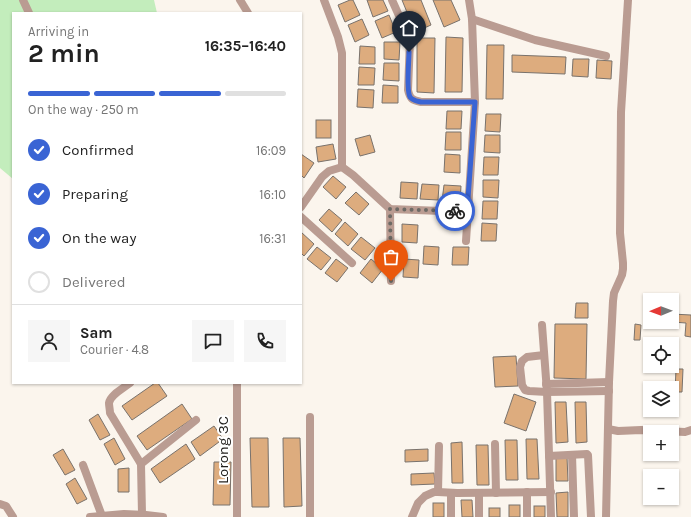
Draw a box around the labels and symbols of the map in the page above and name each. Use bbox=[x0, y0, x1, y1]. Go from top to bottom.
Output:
pin bbox=[392, 11, 426, 52]
courier bbox=[435, 191, 475, 231]
pin bbox=[374, 240, 408, 281]
north arrow bbox=[643, 293, 679, 329]
street label: Lorong 3C bbox=[214, 416, 232, 484]

